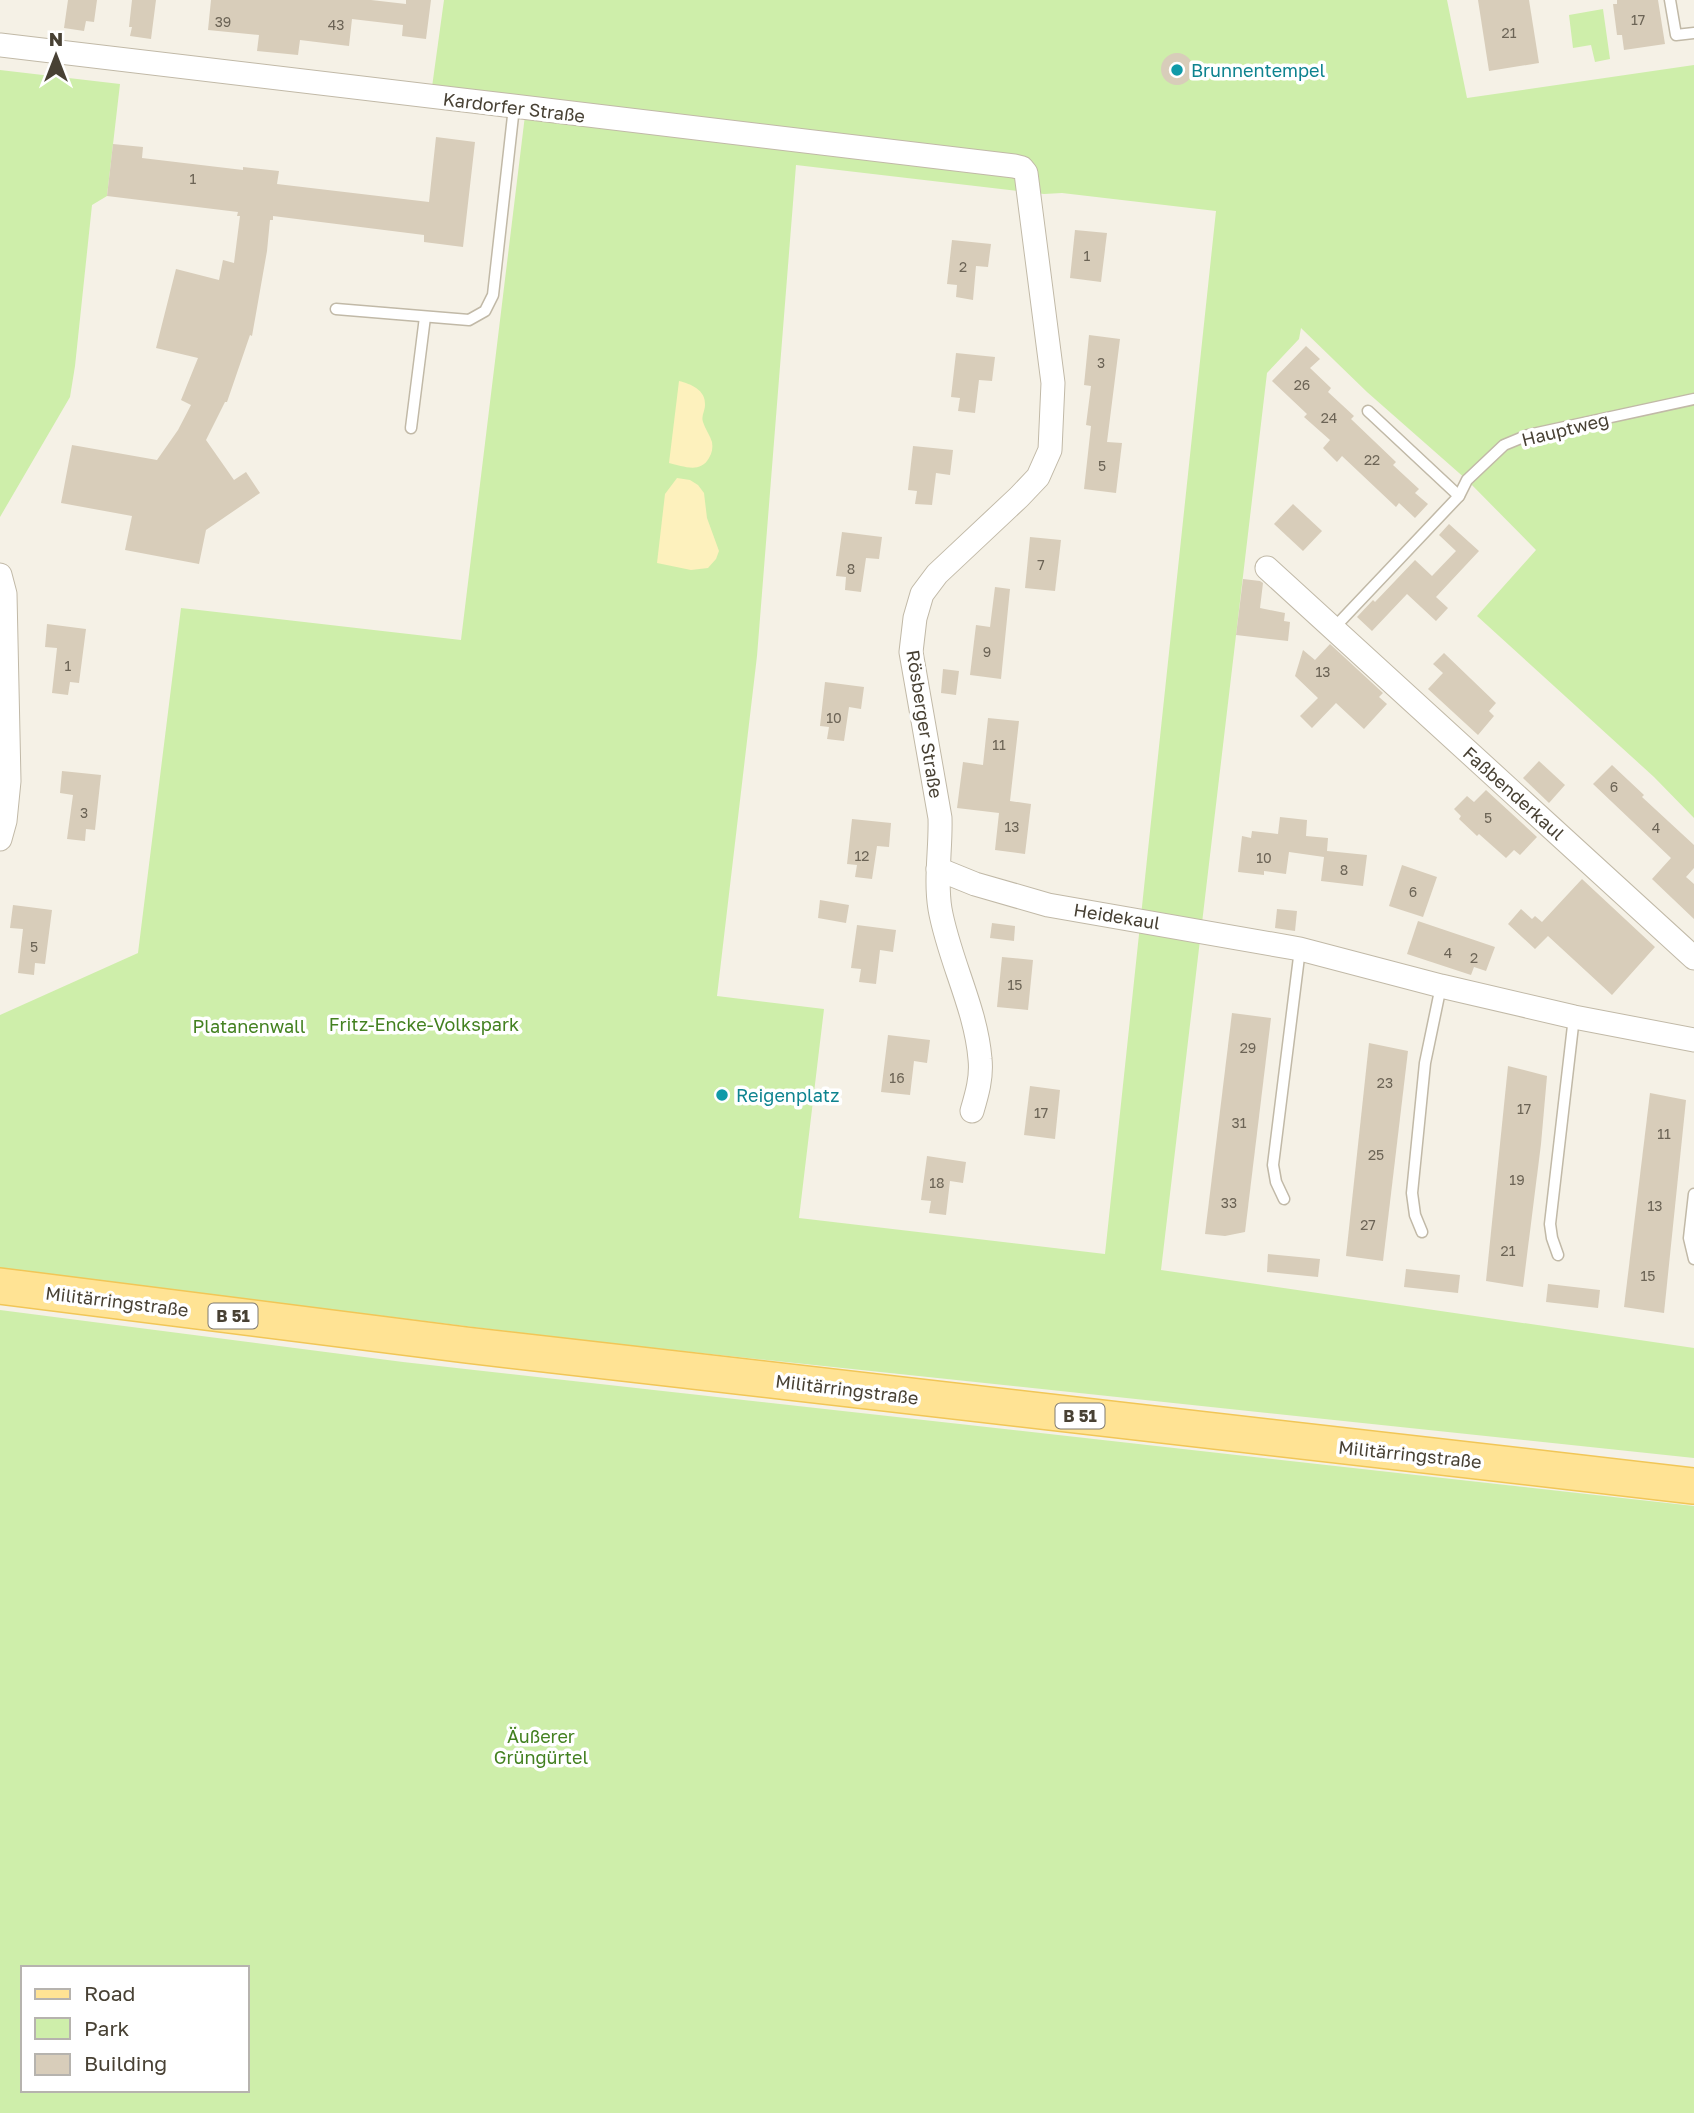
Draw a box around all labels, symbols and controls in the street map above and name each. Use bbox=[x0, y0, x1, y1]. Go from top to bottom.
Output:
house number: 17 bbox=[1631, 11, 1645, 28]
house number: 39 bbox=[215, 13, 231, 30]
house number: 43 bbox=[328, 16, 344, 33]
north arrow bbox=[21, 21, 91, 91]
house number: 21 bbox=[1502, 24, 1517, 41]
text: N bbox=[49, 27, 63, 50]
place label: Brunnentempel bbox=[1191, 59, 1326, 81]
marker: Brunnentempel bbox=[1169, 62, 1185, 78]
street label: Kardorfer Straße bbox=[442, 87, 586, 127]
house number: 1 bbox=[190, 170, 197, 187]
house number: 1 bbox=[1084, 247, 1091, 264]
house number: 2 bbox=[959, 258, 967, 275]
house number: 3 bbox=[1097, 354, 1105, 371]
house number: 26 bbox=[1294, 376, 1310, 393]
street label: Hauptweg bbox=[1519, 408, 1611, 450]
house number: 24 bbox=[1321, 409, 1337, 426]
house number: 22 bbox=[1364, 451, 1380, 468]
house number: 5 bbox=[1098, 457, 1106, 474]
house number: 7 bbox=[1037, 556, 1045, 573]
house number: 8 bbox=[847, 560, 855, 577]
house number: 9 bbox=[983, 643, 991, 660]
street label: Rösberger Straße bbox=[902, 648, 948, 800]
house number: 1 bbox=[65, 657, 72, 674]
house number: 13 bbox=[1316, 663, 1330, 680]
house number: 10 bbox=[826, 709, 842, 726]
house number: 11 bbox=[992, 736, 1006, 753]
street label: Faßbenderkaul bbox=[1459, 742, 1569, 844]
house number: 6 bbox=[1610, 778, 1618, 795]
house number: 3 bbox=[80, 804, 88, 821]
house number: 5 bbox=[1484, 809, 1492, 826]
house number: 13 bbox=[1005, 818, 1019, 835]
house number: 4 bbox=[1652, 819, 1660, 836]
house number: 12 bbox=[855, 847, 869, 864]
house number: 10 bbox=[1256, 849, 1272, 866]
house number: 8 bbox=[1340, 861, 1348, 878]
house number: 6 bbox=[1409, 883, 1417, 900]
street label: Heidekaul bbox=[1072, 898, 1162, 934]
house number: 5 bbox=[30, 938, 38, 955]
house number: 4 bbox=[1444, 944, 1452, 961]
house number: 2 bbox=[1470, 949, 1478, 966]
house number: 15 bbox=[1008, 976, 1022, 993]
park label: Fritz-Encke-Volkspark bbox=[329, 1013, 519, 1035]
park label: Platanenwall bbox=[192, 1015, 306, 1037]
house number: 29 bbox=[1240, 1039, 1256, 1056]
house number: 16 bbox=[889, 1069, 905, 1086]
house number: 23 bbox=[1377, 1074, 1393, 1091]
place label: Reigenplatz bbox=[736, 1084, 839, 1106]
marker: Reigenplatz bbox=[714, 1087, 730, 1103]
house number: 17 bbox=[1517, 1100, 1531, 1117]
house number: 17 bbox=[1034, 1104, 1048, 1121]
house number: 31 bbox=[1232, 1114, 1247, 1131]
house number: 11 bbox=[1657, 1125, 1671, 1142]
house number: 25 bbox=[1368, 1146, 1384, 1163]
house number: 19 bbox=[1509, 1171, 1525, 1188]
house number: 18 bbox=[929, 1174, 945, 1191]
house number: 33 bbox=[1221, 1194, 1237, 1211]
house number: 13 bbox=[1648, 1197, 1662, 1214]
house number: 27 bbox=[1360, 1216, 1376, 1233]
house number: 21 bbox=[1501, 1242, 1516, 1259]
house number: 15 bbox=[1641, 1267, 1655, 1284]
street label: Militärringstraße bbox=[44, 1281, 190, 1321]
road number: B 51 bbox=[208, 1304, 258, 1328]
street label: Militärringstraße bbox=[774, 1369, 920, 1409]
road number: B 51 bbox=[1056, 1404, 1104, 1428]
street label: Militärringstraße bbox=[1337, 1436, 1483, 1472]
park label: Äußerer Grüngürtel bbox=[494, 1725, 588, 1768]
legend bbox=[21, 1966, 248, 2092]
text: Road bbox=[84, 1980, 135, 2006]
text: Park bbox=[84, 2015, 130, 2041]
text: Building bbox=[84, 2050, 167, 2076]

